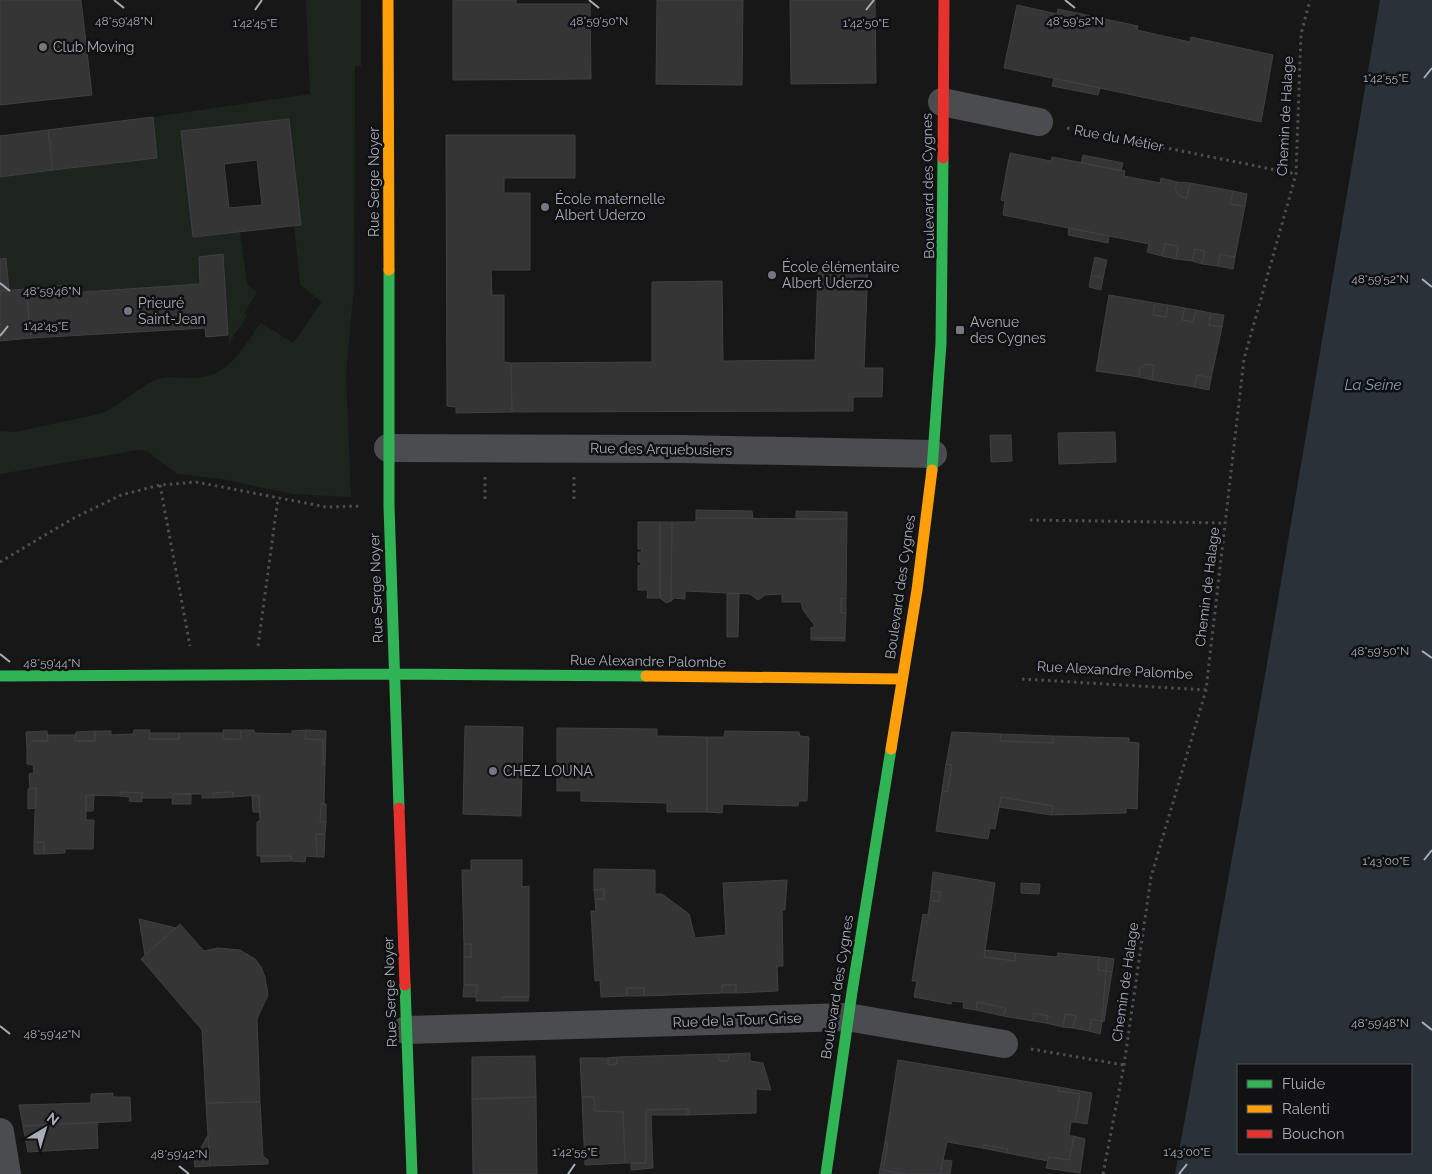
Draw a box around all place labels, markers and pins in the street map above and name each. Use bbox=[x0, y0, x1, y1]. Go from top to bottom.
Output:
place label: Club Moving bbox=[53, 39, 135, 55]
marker: Club Moving bbox=[37, 41, 49, 53]
place label: École maternelle Albert Uderzo bbox=[555, 190, 665, 223]
marker: École maternelle Albert Uderzo bbox=[539, 201, 551, 213]
place label: École élémentaire Albert Uderzo bbox=[782, 258, 900, 291]
marker: École élémentaire Albert Uderzo bbox=[766, 269, 778, 281]
place label: Prieuré Saint-Jean bbox=[138, 295, 206, 327]
marker: Prieuré Saint-Jean bbox=[122, 305, 134, 317]
place label: Avenue des Cygnes bbox=[970, 314, 1046, 346]
marker: Avenue des Cygnes bbox=[954, 324, 966, 336]
place label: CHEZ LOUNA bbox=[503, 763, 593, 779]
marker: CHEZ LOUNA bbox=[487, 765, 499, 777]

